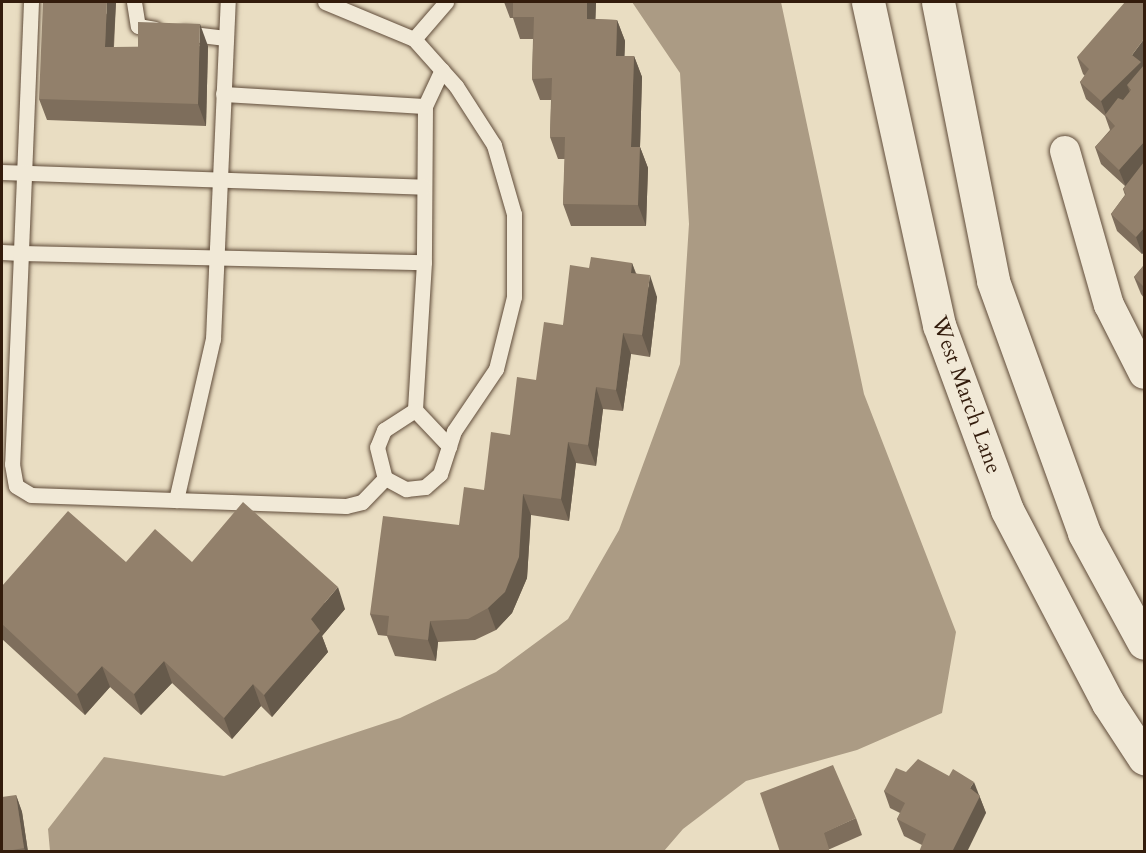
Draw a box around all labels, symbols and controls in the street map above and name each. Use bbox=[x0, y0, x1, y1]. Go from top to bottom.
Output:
street label: West March Lane bbox=[925, 312, 1007, 478]

